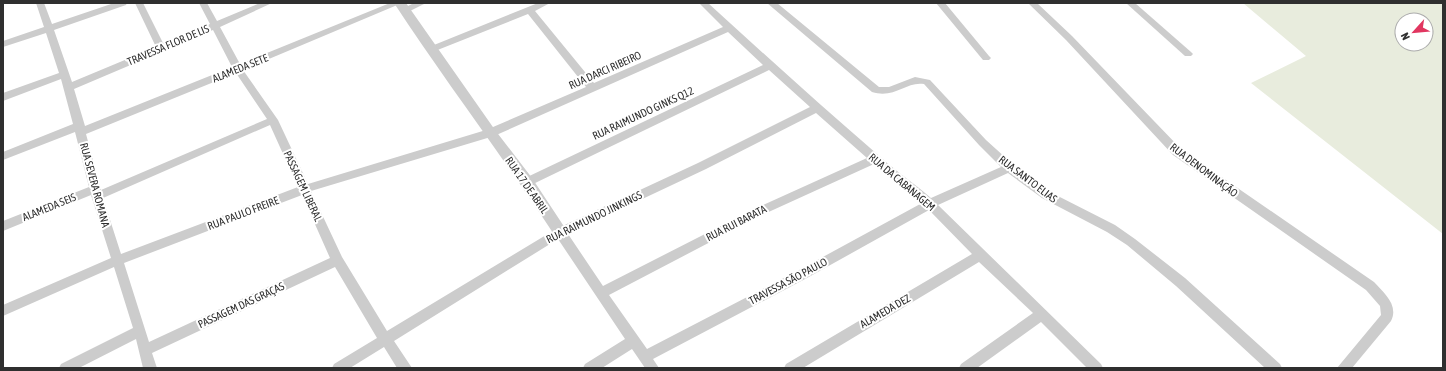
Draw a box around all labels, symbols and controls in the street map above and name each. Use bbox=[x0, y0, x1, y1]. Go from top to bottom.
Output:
north arrow bbox=[1394, 12, 1434, 52]
street label: TRAVESSA FLOR DE LIS bbox=[125, 22, 211, 68]
text: N bbox=[1398, 31, 1412, 42]
street label: RUA DARCI RIBEIRO bbox=[567, 49, 643, 91]
street label: ALAMEDA SETE bbox=[210, 51, 270, 85]
street label: RUA RAIMUNDO GINKS Q12 bbox=[590, 84, 696, 142]
street label: RUA SEVERA ROMANA bbox=[78, 141, 112, 229]
street label: RUA DENOMINAÇÃO bbox=[1168, 141, 1240, 199]
street label: PASSAGEM LIBERAL bbox=[281, 149, 325, 224]
street label: RUA DA CABANAGEM bbox=[866, 151, 938, 213]
street label: RUA SANTO ELIAS bbox=[997, 153, 1060, 205]
street label: RUA 17 DE ABRIL bbox=[503, 154, 551, 216]
street label: RUA RAIMUNDO JINKINGS bbox=[544, 188, 644, 245]
street label: ALAMEDA SEIS bbox=[20, 191, 78, 223]
street label: RUA PAULO FREIRE bbox=[206, 194, 281, 232]
street label: RUA RUI BARATA bbox=[704, 202, 769, 243]
street label: TRAVESSA SÃO PAULO bbox=[747, 255, 829, 307]
street label: PASSAGEM DAS GRAÇAS bbox=[196, 280, 286, 330]
street label: ALAMEDA DEZ bbox=[858, 292, 912, 330]

